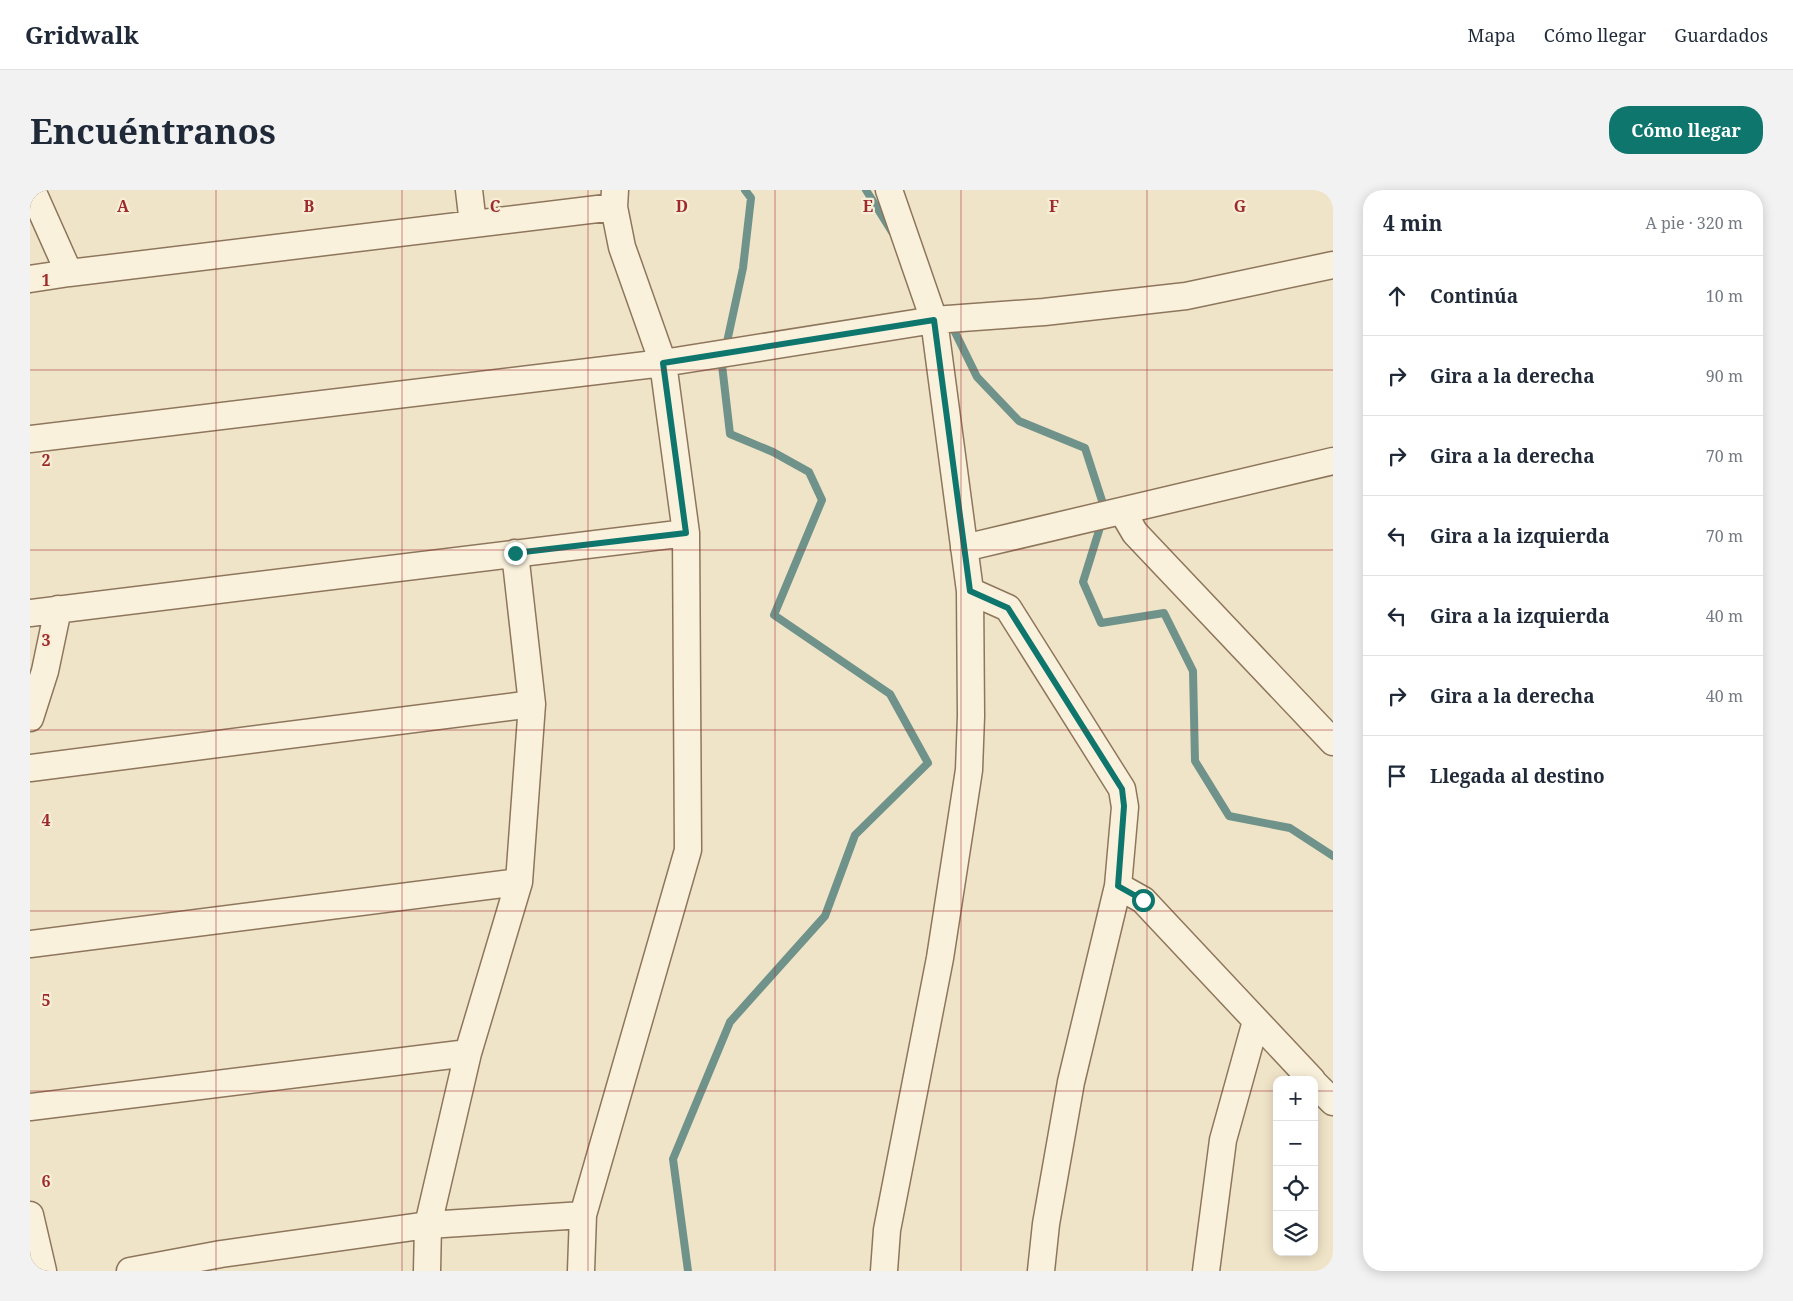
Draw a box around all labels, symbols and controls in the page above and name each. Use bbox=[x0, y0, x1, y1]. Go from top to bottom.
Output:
text: Gridwalk bbox=[25, 18, 139, 51]
text: Mapa bbox=[1468, 23, 1516, 47]
text: Cómo llegar bbox=[1544, 23, 1646, 47]
text: Guardados bbox=[1674, 23, 1768, 47]
button: Cómo llegar bbox=[1609, 106, 1763, 154]
text: Encuéntranos bbox=[30, 107, 276, 154]
text: A bbox=[117, 195, 130, 217]
text: B bbox=[304, 195, 315, 217]
text: C bbox=[490, 195, 501, 217]
text: D bbox=[676, 195, 688, 217]
text: E bbox=[863, 195, 873, 217]
text: F bbox=[1049, 195, 1059, 217]
text: G bbox=[1234, 195, 1246, 217]
text: 4 min bbox=[1383, 209, 1442, 237]
text: A pie · 320 m bbox=[1646, 212, 1743, 234]
text: 1 bbox=[41, 269, 51, 291]
icon: ahead bbox=[1383, 282, 1411, 310]
text: Continúa bbox=[1430, 283, 1518, 309]
text: 10 m bbox=[1706, 285, 1743, 307]
icon: right bbox=[1383, 362, 1411, 390]
text: Gira a la derecha bbox=[1430, 363, 1595, 389]
text: 90 m bbox=[1706, 365, 1743, 387]
icon: right bbox=[1383, 442, 1411, 470]
text: Gira a la derecha bbox=[1430, 443, 1595, 469]
text: 70 m bbox=[1706, 445, 1743, 467]
text: 2 bbox=[41, 449, 51, 471]
icon: left bbox=[1383, 522, 1411, 550]
text: Gira a la izquierda bbox=[1430, 523, 1610, 549]
text: 70 m bbox=[1706, 525, 1743, 547]
route end bbox=[504, 542, 527, 565]
icon: left bbox=[1383, 602, 1411, 630]
text: Gira a la izquierda bbox=[1430, 603, 1610, 629]
text: 40 m bbox=[1706, 605, 1743, 627]
text: 3 bbox=[41, 629, 51, 651]
icon: right bbox=[1383, 682, 1411, 710]
text: Gira a la derecha bbox=[1430, 683, 1595, 709]
text: 40 m bbox=[1706, 685, 1743, 707]
icon: arrive bbox=[1383, 762, 1411, 790]
text: Llegada al destino bbox=[1430, 763, 1605, 789]
text: 4 bbox=[41, 809, 51, 831]
route start bbox=[1132, 889, 1155, 912]
text: 5 bbox=[41, 989, 51, 1011]
map controls bbox=[1273, 1076, 1318, 1256]
button: + bbox=[1273, 1076, 1318, 1121]
button: − bbox=[1273, 1121, 1318, 1166]
button: locate bbox=[1273, 1166, 1318, 1211]
text: 6 bbox=[41, 1170, 51, 1192]
button: layers bbox=[1273, 1211, 1318, 1256]

